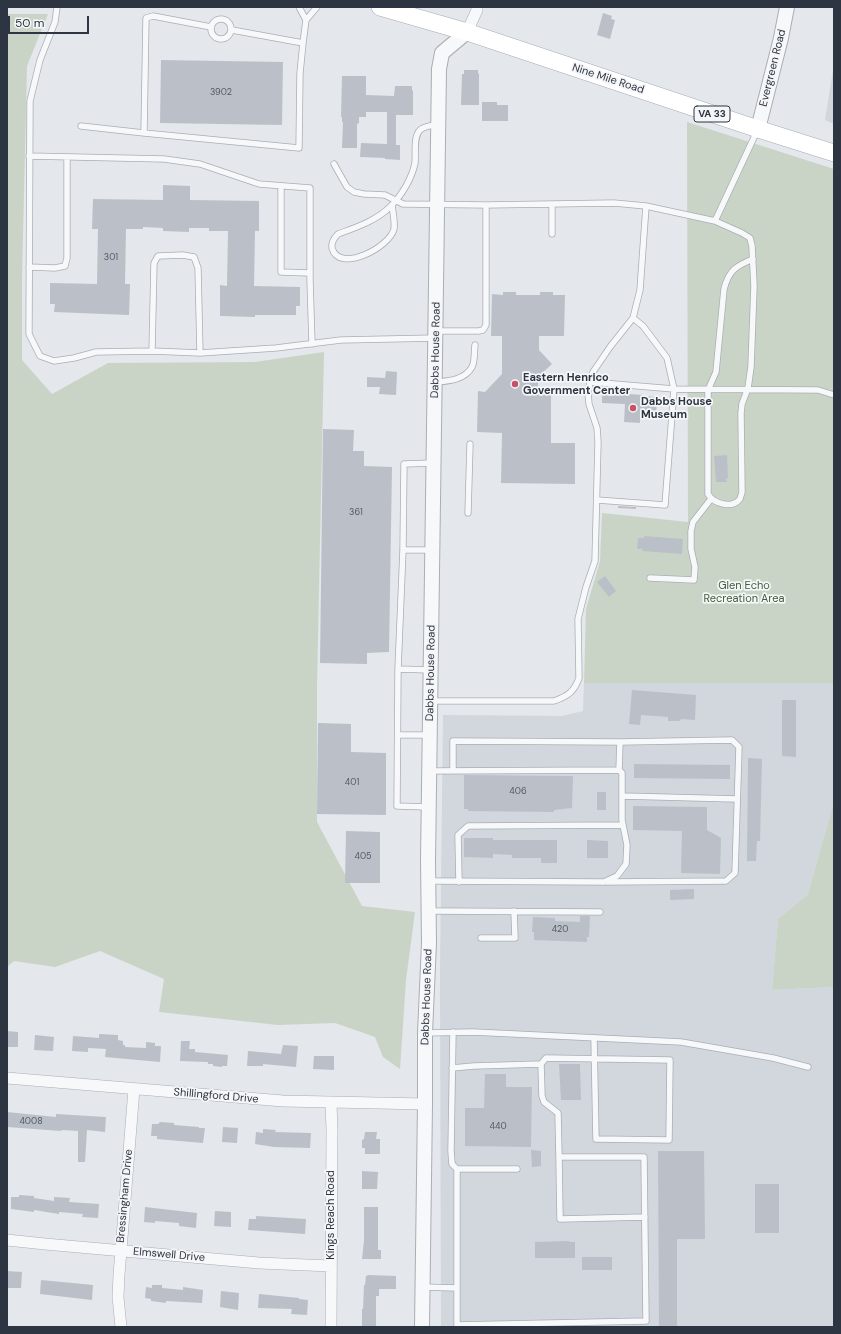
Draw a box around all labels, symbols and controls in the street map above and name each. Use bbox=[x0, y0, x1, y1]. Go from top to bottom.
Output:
scale bar bbox=[10, 8, 91, 34]
text: 50 m bbox=[15, 15, 44, 31]
street label: Evergreen Road bbox=[757, 28, 789, 108]
street label: Nine Mile Road bbox=[570, 61, 646, 97]
house number: 3902 bbox=[210, 88, 232, 98]
road number: VA 33 bbox=[694, 106, 730, 122]
house number: 301 bbox=[104, 253, 118, 263]
street label: Dabbs House Road bbox=[429, 302, 443, 398]
place label: Eastern Henrico Government Center bbox=[523, 371, 630, 397]
marker: Eastern Henrico Government Center bbox=[510, 379, 520, 389]
place label: Dabbs House Museum bbox=[641, 395, 712, 421]
marker: Dabbs House Museum bbox=[628, 403, 638, 413]
house number: 361 bbox=[349, 508, 363, 518]
park label: Glen Echo Recreation Area bbox=[704, 579, 784, 605]
street label: Dabbs House Road bbox=[424, 625, 438, 721]
house number: 401 bbox=[345, 778, 359, 788]
house number: 406 bbox=[509, 787, 527, 797]
house number: 405 bbox=[354, 852, 372, 862]
house number: 420 bbox=[552, 925, 568, 935]
street label: Dabbs House Road bbox=[419, 949, 435, 1045]
street label: Shillingford Drive bbox=[173, 1086, 259, 1106]
house number: 4008 bbox=[19, 1117, 43, 1127]
house number: 440 bbox=[489, 1122, 507, 1132]
street label: Bressingham Drive bbox=[114, 1149, 136, 1243]
street label: Kings Reach Road bbox=[324, 1170, 338, 1260]
street label: Elmswell Drive bbox=[133, 1245, 205, 1265]

